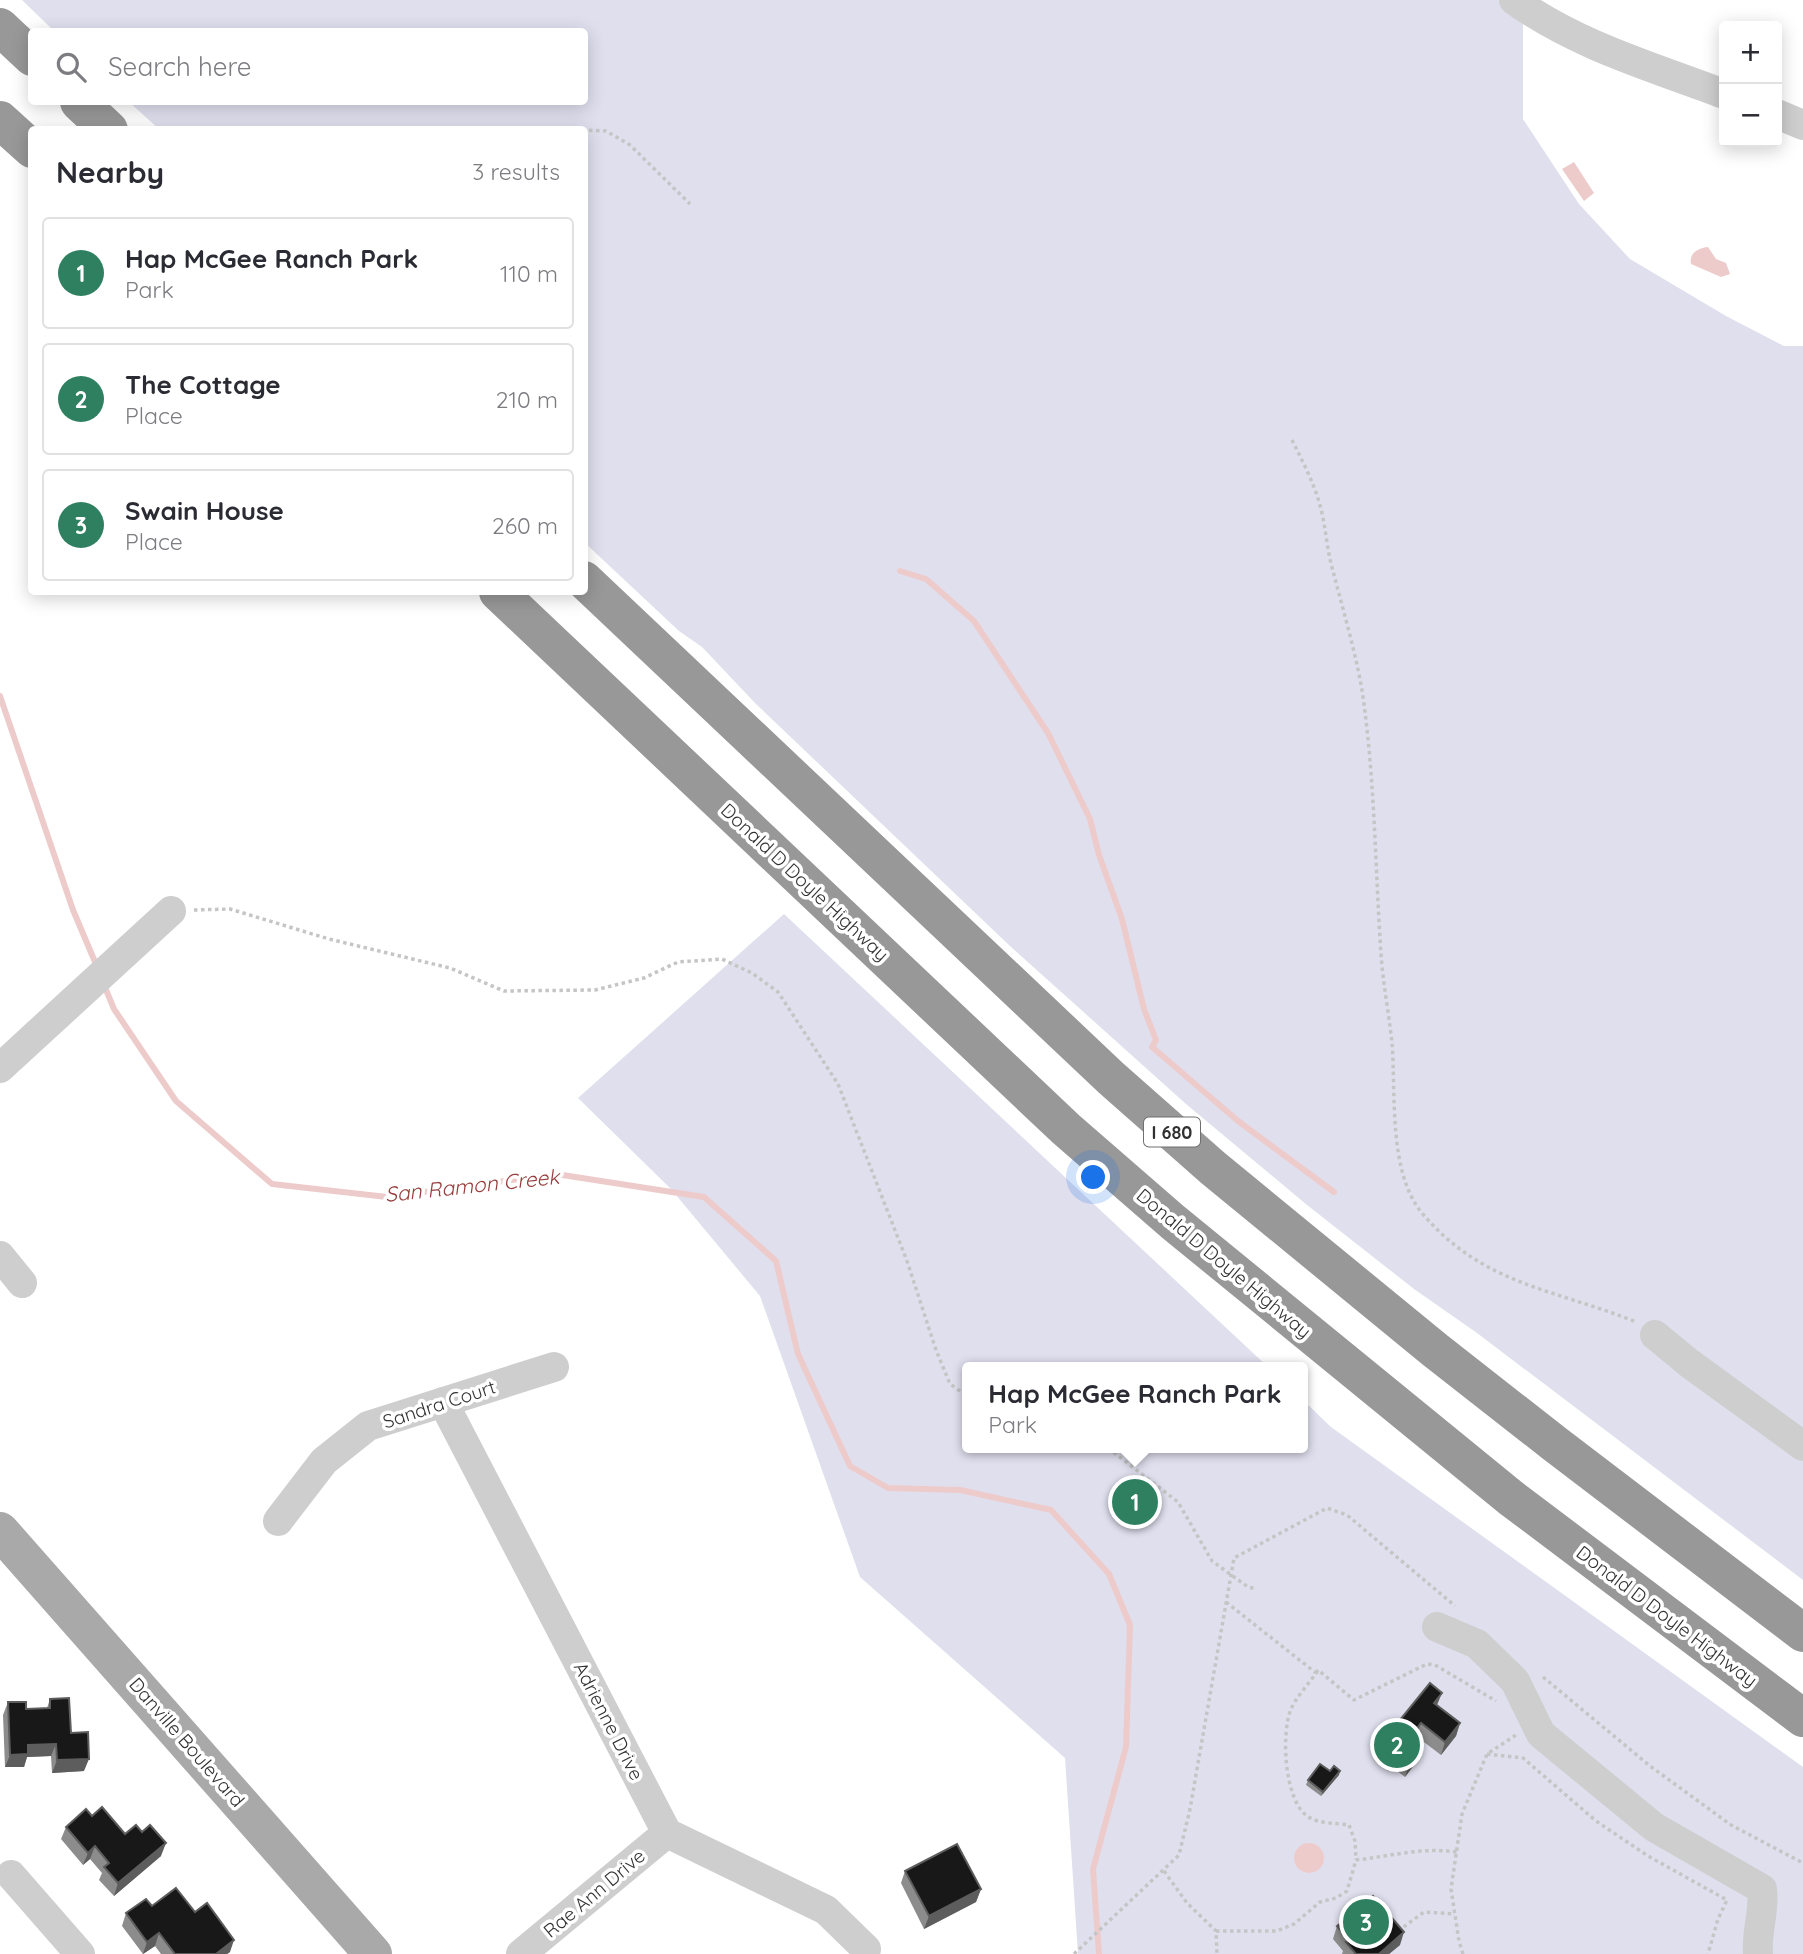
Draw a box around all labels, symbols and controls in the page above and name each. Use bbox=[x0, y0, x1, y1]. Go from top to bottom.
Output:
map controls bbox=[1719, 21, 1782, 147]
button: + bbox=[1719, 21, 1782, 84]
search box bbox=[28, 28, 588, 105]
icon: search bbox=[52, 48, 90, 86]
text: Search here bbox=[108, 50, 252, 83]
button: − bbox=[1719, 84, 1782, 147]
text: Nearby bbox=[56, 153, 164, 191]
text: 3 results bbox=[472, 157, 560, 186]
text: Hap McGee Ranch Park bbox=[125, 242, 418, 275]
text: 1 bbox=[77, 259, 85, 288]
text: 110 m bbox=[500, 259, 558, 288]
text: Park bbox=[125, 275, 174, 304]
text: The Cottage bbox=[125, 368, 281, 401]
text: 2 bbox=[74, 385, 88, 414]
text: 210 m bbox=[496, 385, 558, 414]
text: Place bbox=[125, 401, 183, 430]
text: Swain House bbox=[125, 494, 284, 527]
text: 3 bbox=[75, 511, 87, 540]
text: 260 m bbox=[492, 511, 558, 540]
text: Place bbox=[125, 527, 183, 556]
street label: Donald D Doyle Highway bbox=[716, 798, 894, 966]
road number: I 680 bbox=[1144, 1118, 1200, 1147]
your location bbox=[1076, 1160, 1110, 1194]
water label: San Ramon Creek bbox=[383, 1163, 562, 1207]
street label: Donald D Doyle Highway bbox=[1132, 1183, 1316, 1343]
popup bbox=[962, 1362, 1308, 1453]
street label: Sandra Court bbox=[380, 1375, 498, 1433]
text: Hap McGee Ranch Park bbox=[988, 1377, 1282, 1410]
text: Park bbox=[988, 1410, 1037, 1439]
pin: 1 bbox=[1112, 1476, 1158, 1528]
street label: Donald D Doyle Highway bbox=[1572, 1540, 1762, 1692]
street label: Adrienne Drive bbox=[569, 1658, 649, 1784]
street label: Danville Boulevard bbox=[124, 1672, 250, 1812]
pin: 2 bbox=[1374, 1719, 1420, 1771]
street label: Rae Ann Drive bbox=[538, 1843, 650, 1943]
pin: 3 bbox=[1343, 1896, 1389, 1948]

